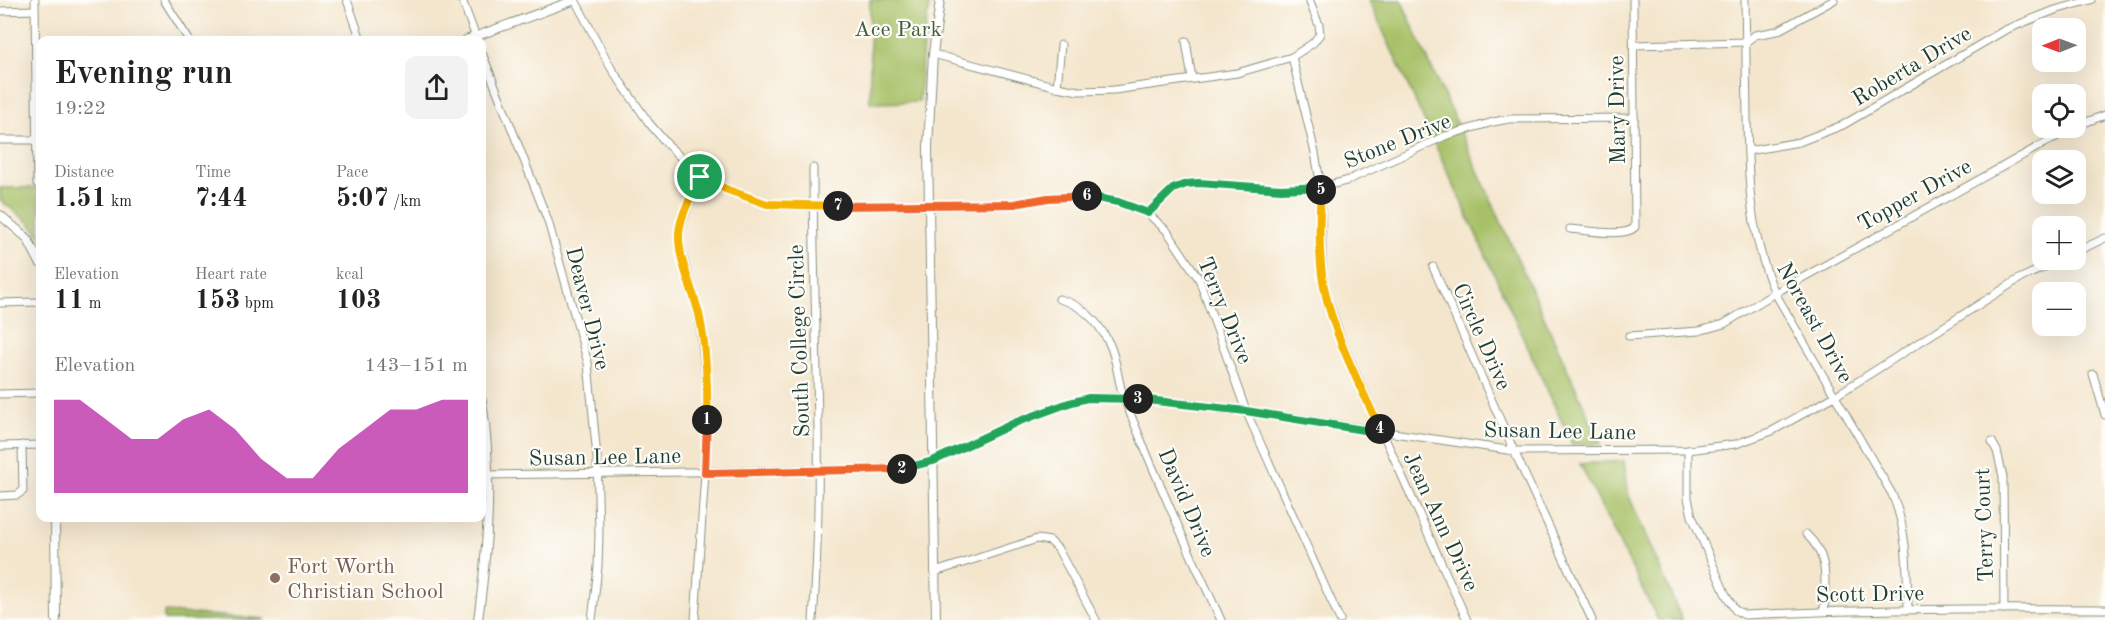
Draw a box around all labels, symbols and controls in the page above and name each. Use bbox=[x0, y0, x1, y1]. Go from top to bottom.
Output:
north arrow bbox=[2032, 18, 2086, 72]
map controls bbox=[2032, 18, 2086, 336]
park label: Ace Park bbox=[854, 19, 942, 41]
street label: Roberta Drive bbox=[1849, 23, 1975, 111]
street label: Mary Drive bbox=[1606, 55, 1630, 165]
button: share bbox=[405, 56, 468, 119]
text: Evening run bbox=[54, 58, 233, 91]
button: locate bbox=[2032, 84, 2086, 138]
text: 19:22 bbox=[54, 99, 106, 119]
street label: Stone Drive bbox=[1341, 110, 1454, 173]
button: layers bbox=[2032, 150, 2086, 204]
pin bbox=[674, 151, 725, 202]
street label: Topper Drive bbox=[1855, 156, 1975, 236]
icon: arrive bbox=[683, 160, 716, 193]
text: Distance bbox=[54, 165, 114, 181]
text: Time bbox=[195, 165, 231, 181]
text: Pace bbox=[336, 165, 368, 181]
pin: 5 bbox=[1306, 175, 1336, 205]
pin: 6 bbox=[1072, 181, 1102, 211]
text: 5 bbox=[1316, 182, 1326, 198]
text: 1.51 bbox=[54, 186, 107, 212]
text: 7:44 bbox=[195, 186, 248, 212]
text: 5:07 bbox=[336, 186, 389, 212]
text: 6 bbox=[1082, 188, 1092, 204]
pin: 7 bbox=[823, 191, 853, 221]
text: km bbox=[107, 194, 132, 210]
text: /km bbox=[389, 194, 421, 210]
text: 7 bbox=[833, 198, 843, 214]
button: + bbox=[2032, 216, 2086, 270]
street label: South College Circle bbox=[786, 244, 814, 438]
street label: Deaver Drive bbox=[561, 245, 613, 372]
street label: Terry Drive bbox=[1193, 254, 1256, 367]
street label: Noreast Drive bbox=[1772, 259, 1856, 387]
text: Elevation bbox=[54, 267, 119, 283]
text: Heart rate bbox=[195, 267, 267, 283]
text: kcal bbox=[336, 267, 364, 283]
street label: Circle Drive bbox=[1448, 280, 1514, 394]
button: − bbox=[2032, 282, 2086, 336]
text: 11 bbox=[54, 288, 84, 314]
text: 153 bbox=[195, 288, 240, 314]
text: 103 bbox=[336, 288, 381, 314]
text: m bbox=[84, 296, 101, 312]
text: bpm bbox=[240, 296, 274, 312]
text: Elevation bbox=[54, 356, 135, 376]
text: 143–151 m bbox=[365, 356, 468, 376]
pin: 3 bbox=[1123, 384, 1153, 414]
text: 3 bbox=[1133, 391, 1143, 407]
pin: 1 bbox=[692, 405, 722, 435]
text: 1 bbox=[702, 412, 712, 428]
pin: 4 bbox=[1365, 414, 1395, 444]
street label: Susan Lee Lane bbox=[1483, 420, 1636, 444]
text: 4 bbox=[1375, 421, 1385, 437]
street label: David Drive bbox=[1153, 445, 1219, 560]
street label: Susan Lee Lane bbox=[529, 446, 682, 470]
street label: Jean Ann Drive bbox=[1398, 449, 1482, 595]
pin: 2 bbox=[887, 454, 917, 484]
text: 2 bbox=[897, 461, 907, 477]
street label: Terry Court bbox=[1972, 467, 1998, 582]
place label: Fort Worth Christian School bbox=[287, 556, 444, 603]
marker: Fort Worth Christian School bbox=[268, 571, 282, 585]
street label: Scott Drive bbox=[1816, 583, 1924, 607]

